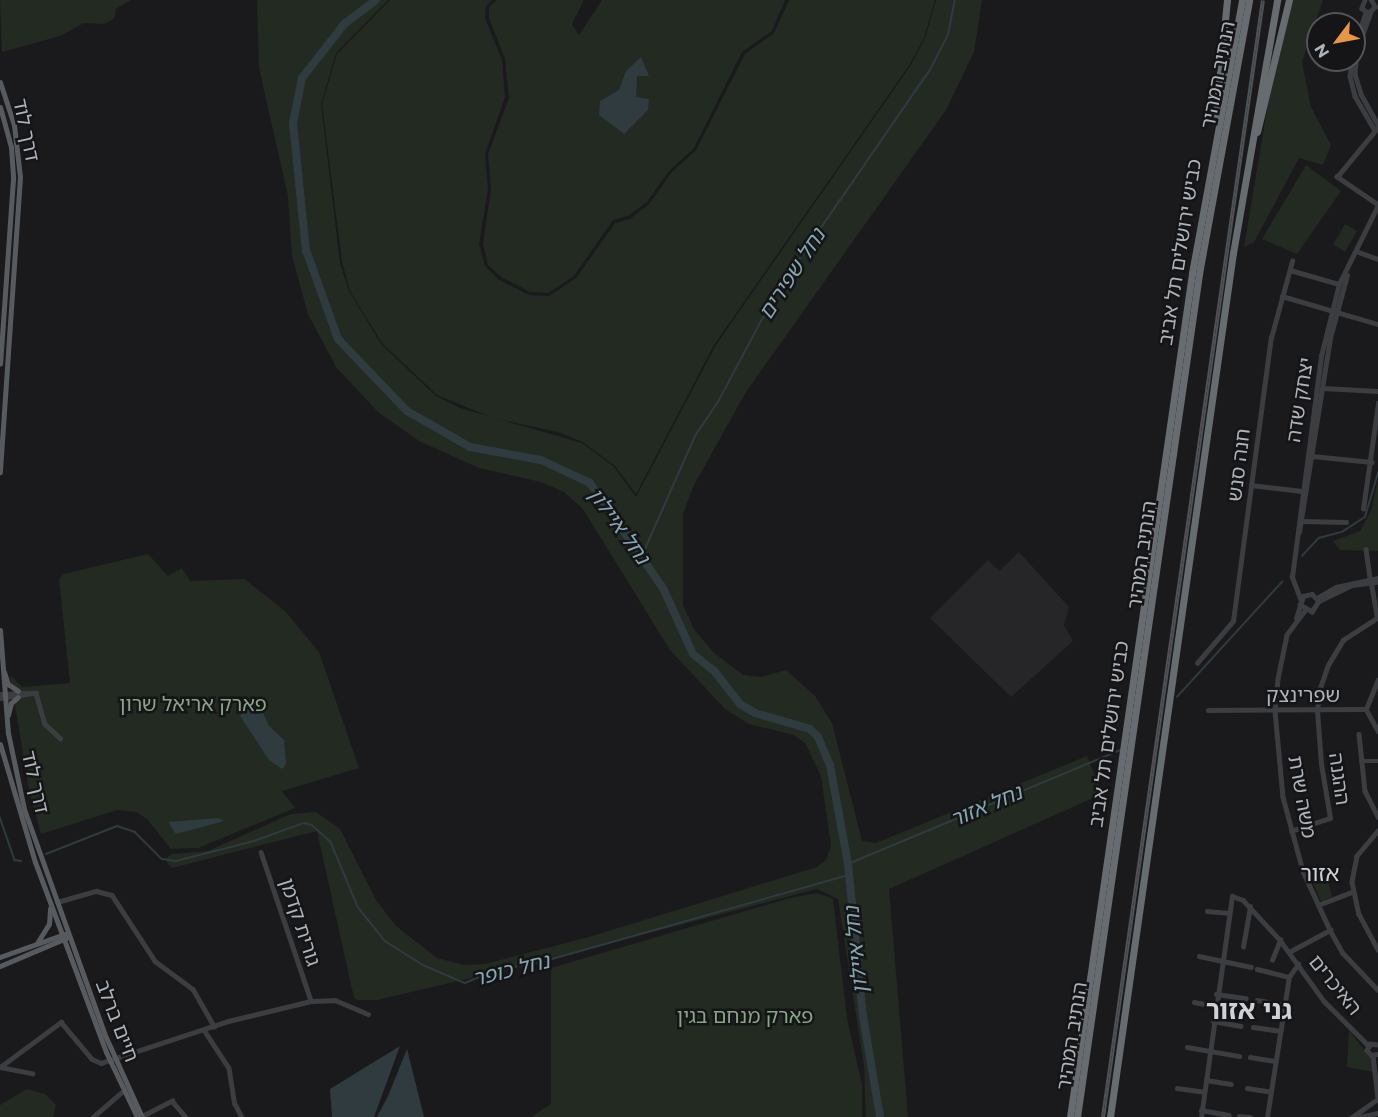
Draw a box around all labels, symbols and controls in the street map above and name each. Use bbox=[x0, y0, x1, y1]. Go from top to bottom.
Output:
north arrow bbox=[1306, 12, 1366, 72]
street label: הנתיב המהיר bbox=[1196, 19, 1240, 131]
text: N bbox=[1311, 40, 1333, 61]
street label: דרך לוד bbox=[8, 96, 44, 164]
street label: כביש ירושלים תל אביב bbox=[1153, 157, 1207, 347]
water label: נחל שפירים bbox=[753, 224, 831, 324]
street label: יצחק שדה bbox=[1281, 356, 1319, 444]
street label: חנה סנש bbox=[1223, 427, 1255, 503]
water label: נחל איילון bbox=[583, 483, 655, 569]
street label: הנתיב המהיר bbox=[1123, 499, 1161, 611]
street label: כביש ירושלים תל אביב bbox=[1084, 639, 1134, 829]
street label: שפרינצק bbox=[1266, 683, 1340, 707]
park label: פארק אריאל שרון bbox=[119, 692, 267, 716]
street label: דרך לוד bbox=[16, 748, 54, 816]
street label: ההגנה bbox=[1323, 751, 1355, 807]
street label: משה שרת bbox=[1283, 754, 1321, 840]
water label: נחל אזור bbox=[946, 780, 1026, 832]
district label: אזור bbox=[1300, 861, 1340, 887]
street label: גורית קדמן bbox=[275, 875, 325, 969]
water label: נחל איילון bbox=[839, 905, 873, 995]
water label: נחל כופר bbox=[470, 948, 552, 992]
street label: האיכרים bbox=[1304, 950, 1366, 1020]
street label: חיים ברלב bbox=[90, 977, 144, 1065]
street label: הנתיב המהיר bbox=[1052, 980, 1092, 1092]
district label: גני אזור bbox=[1206, 995, 1292, 1027]
park label: פארק מנחם בגין bbox=[677, 1004, 813, 1028]

